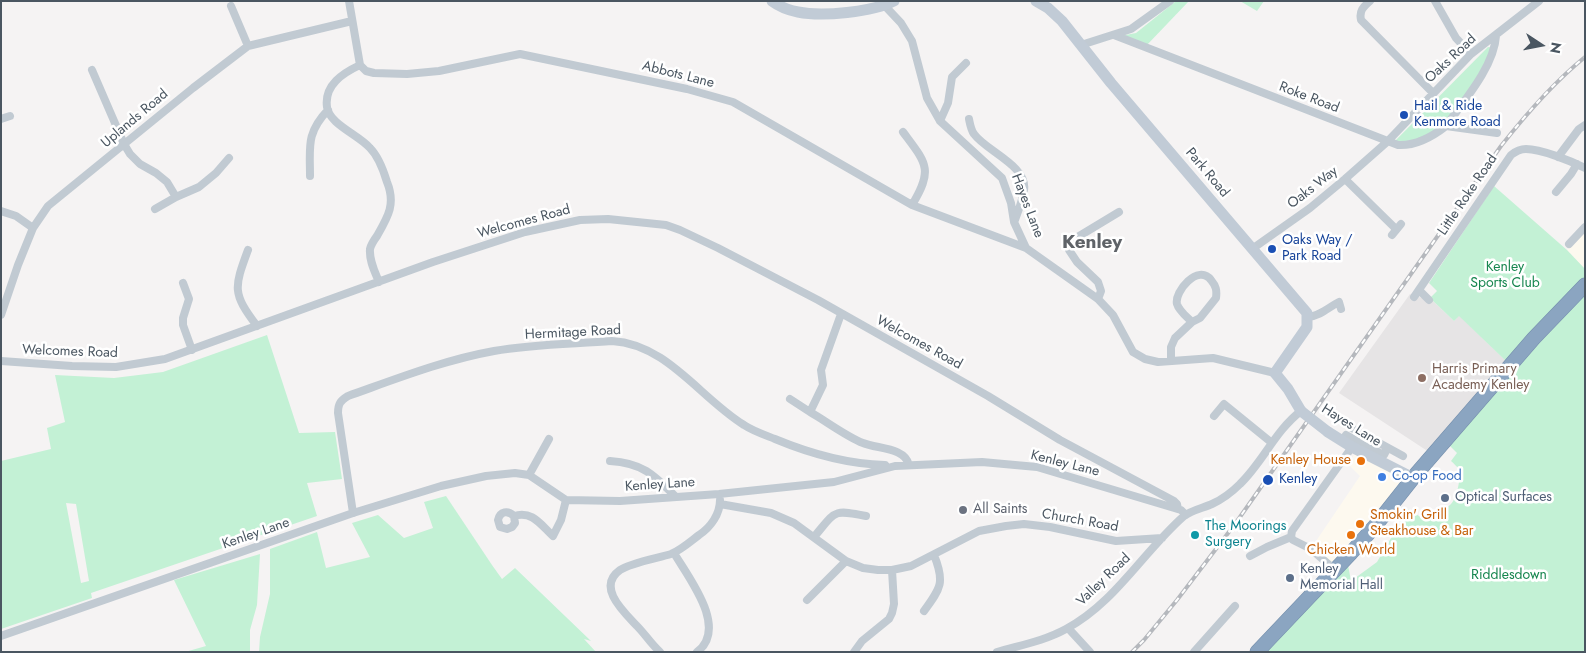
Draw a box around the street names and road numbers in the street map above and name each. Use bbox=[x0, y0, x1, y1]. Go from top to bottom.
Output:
street label: Oaks Road bbox=[1422, 31, 1480, 87]
street label: Abbots Lane bbox=[640, 58, 716, 92]
street label: Roke Road bbox=[1277, 79, 1341, 117]
street label: Uplands Road bbox=[98, 86, 172, 152]
street label: Park Road bbox=[1181, 145, 1233, 201]
street label: Little Roke Road bbox=[1435, 151, 1501, 239]
street label: Oaks Way bbox=[1285, 163, 1341, 213]
street label: Hayes Lane bbox=[1007, 172, 1047, 240]
street label: Welcomes Road bbox=[476, 202, 572, 242]
street label: Welcomes Road bbox=[873, 312, 965, 374]
street label: Hermitage Road bbox=[524, 322, 622, 344]
street label: Welcomes Road bbox=[22, 342, 118, 362]
street label: Hayes Lane bbox=[1318, 401, 1384, 451]
street label: Kenley Lane bbox=[1029, 447, 1101, 481]
street label: Kenley Lane bbox=[624, 474, 696, 496]
street label: Church Road bbox=[1040, 506, 1120, 536]
street label: Kenley Lane bbox=[220, 515, 292, 553]
street label: Valley Road bbox=[1074, 550, 1134, 610]

